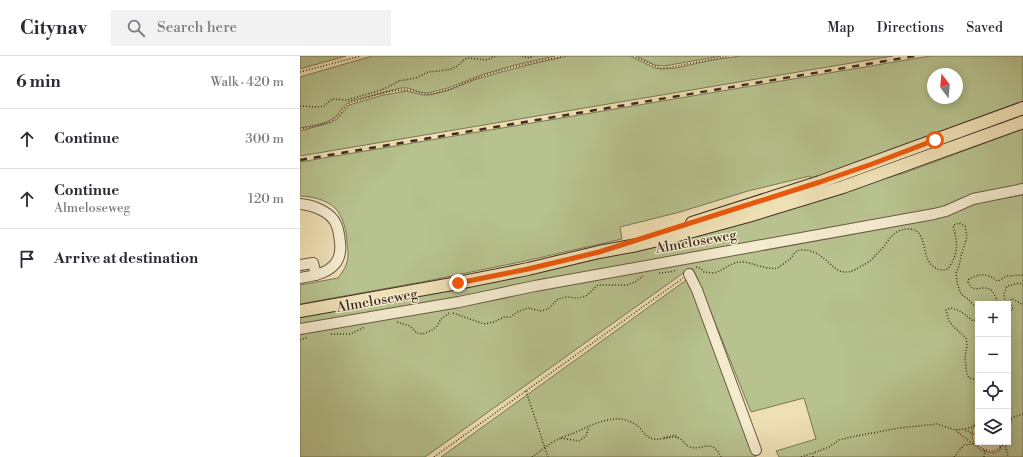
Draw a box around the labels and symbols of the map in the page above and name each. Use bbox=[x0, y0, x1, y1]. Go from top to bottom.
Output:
north arrow bbox=[927, 68, 963, 104]
route start bbox=[926, 131, 944, 149]
street label: Almeloseweg bbox=[653, 226, 739, 258]
route end bbox=[449, 274, 467, 292]
street label: Almeloseweg bbox=[334, 285, 420, 317]

